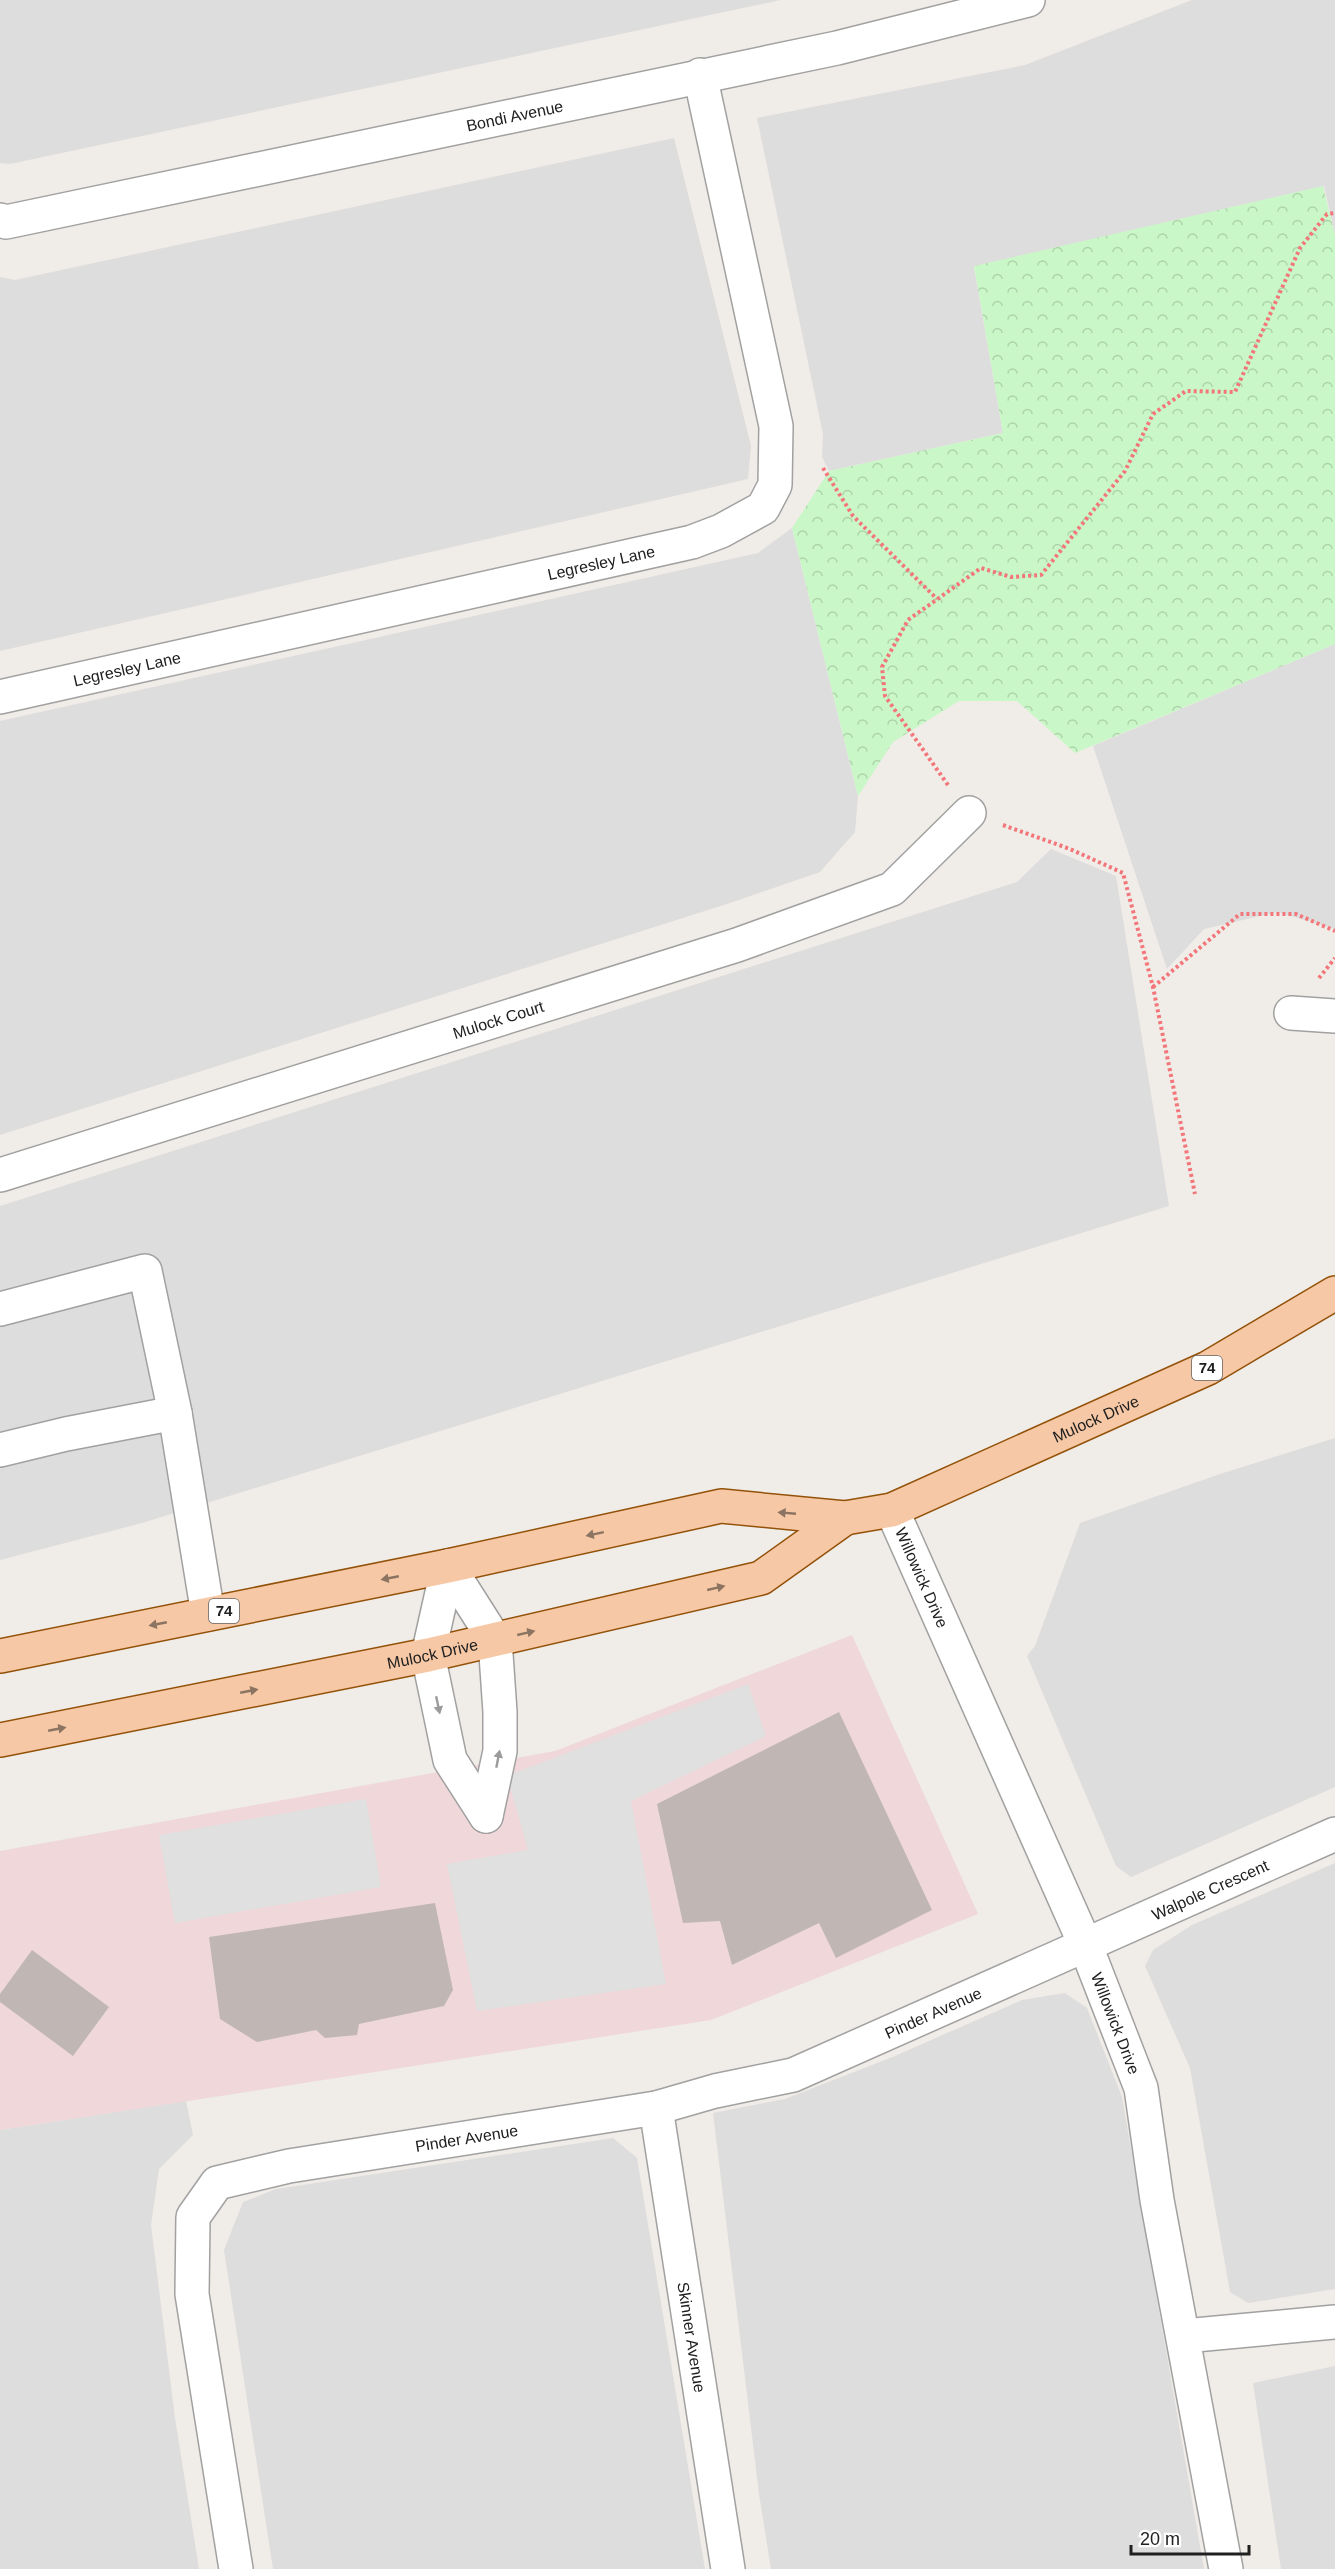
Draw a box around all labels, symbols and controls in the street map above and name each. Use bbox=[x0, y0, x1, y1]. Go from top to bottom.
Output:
street label: Bondi Avenue bbox=[465, 98, 565, 134]
street label: Legresley Lane bbox=[546, 543, 657, 583]
street label: Legresley Lane bbox=[72, 649, 182, 689]
street label: Mulock Court bbox=[451, 998, 547, 1042]
road number: 74 bbox=[1192, 1356, 1222, 1380]
street label: Mulock Drive bbox=[1050, 1392, 1142, 1446]
one-way arrow bbox=[777, 1508, 796, 1518]
street label: Willowick Drive bbox=[892, 1525, 951, 1631]
one-way arrow bbox=[585, 1530, 604, 1539]
one-way arrow bbox=[381, 1574, 400, 1583]
one-way arrow bbox=[707, 1583, 725, 1593]
road number: 74 bbox=[209, 1599, 239, 1623]
one-way arrow bbox=[148, 1620, 167, 1629]
one-way arrow bbox=[517, 1627, 535, 1637]
street label: Mulock Drive bbox=[386, 1636, 480, 1672]
one-way arrow bbox=[239, 1686, 258, 1695]
one-way arrow bbox=[434, 1696, 444, 1715]
one-way arrow bbox=[48, 1724, 67, 1733]
one-way arrow bbox=[494, 1749, 503, 1768]
street label: Walpole Crescent bbox=[1149, 1857, 1272, 1923]
street label: Willowick Drive bbox=[1088, 1970, 1143, 2077]
street label: Pinder Avenue bbox=[882, 1984, 984, 2042]
street label: Pinder Avenue bbox=[414, 2122, 519, 2155]
street label: Skinner Avenue bbox=[674, 2281, 708, 2394]
scale bar bbox=[1131, 2518, 1250, 2556]
text: 20 m bbox=[1140, 2529, 1180, 2549]

